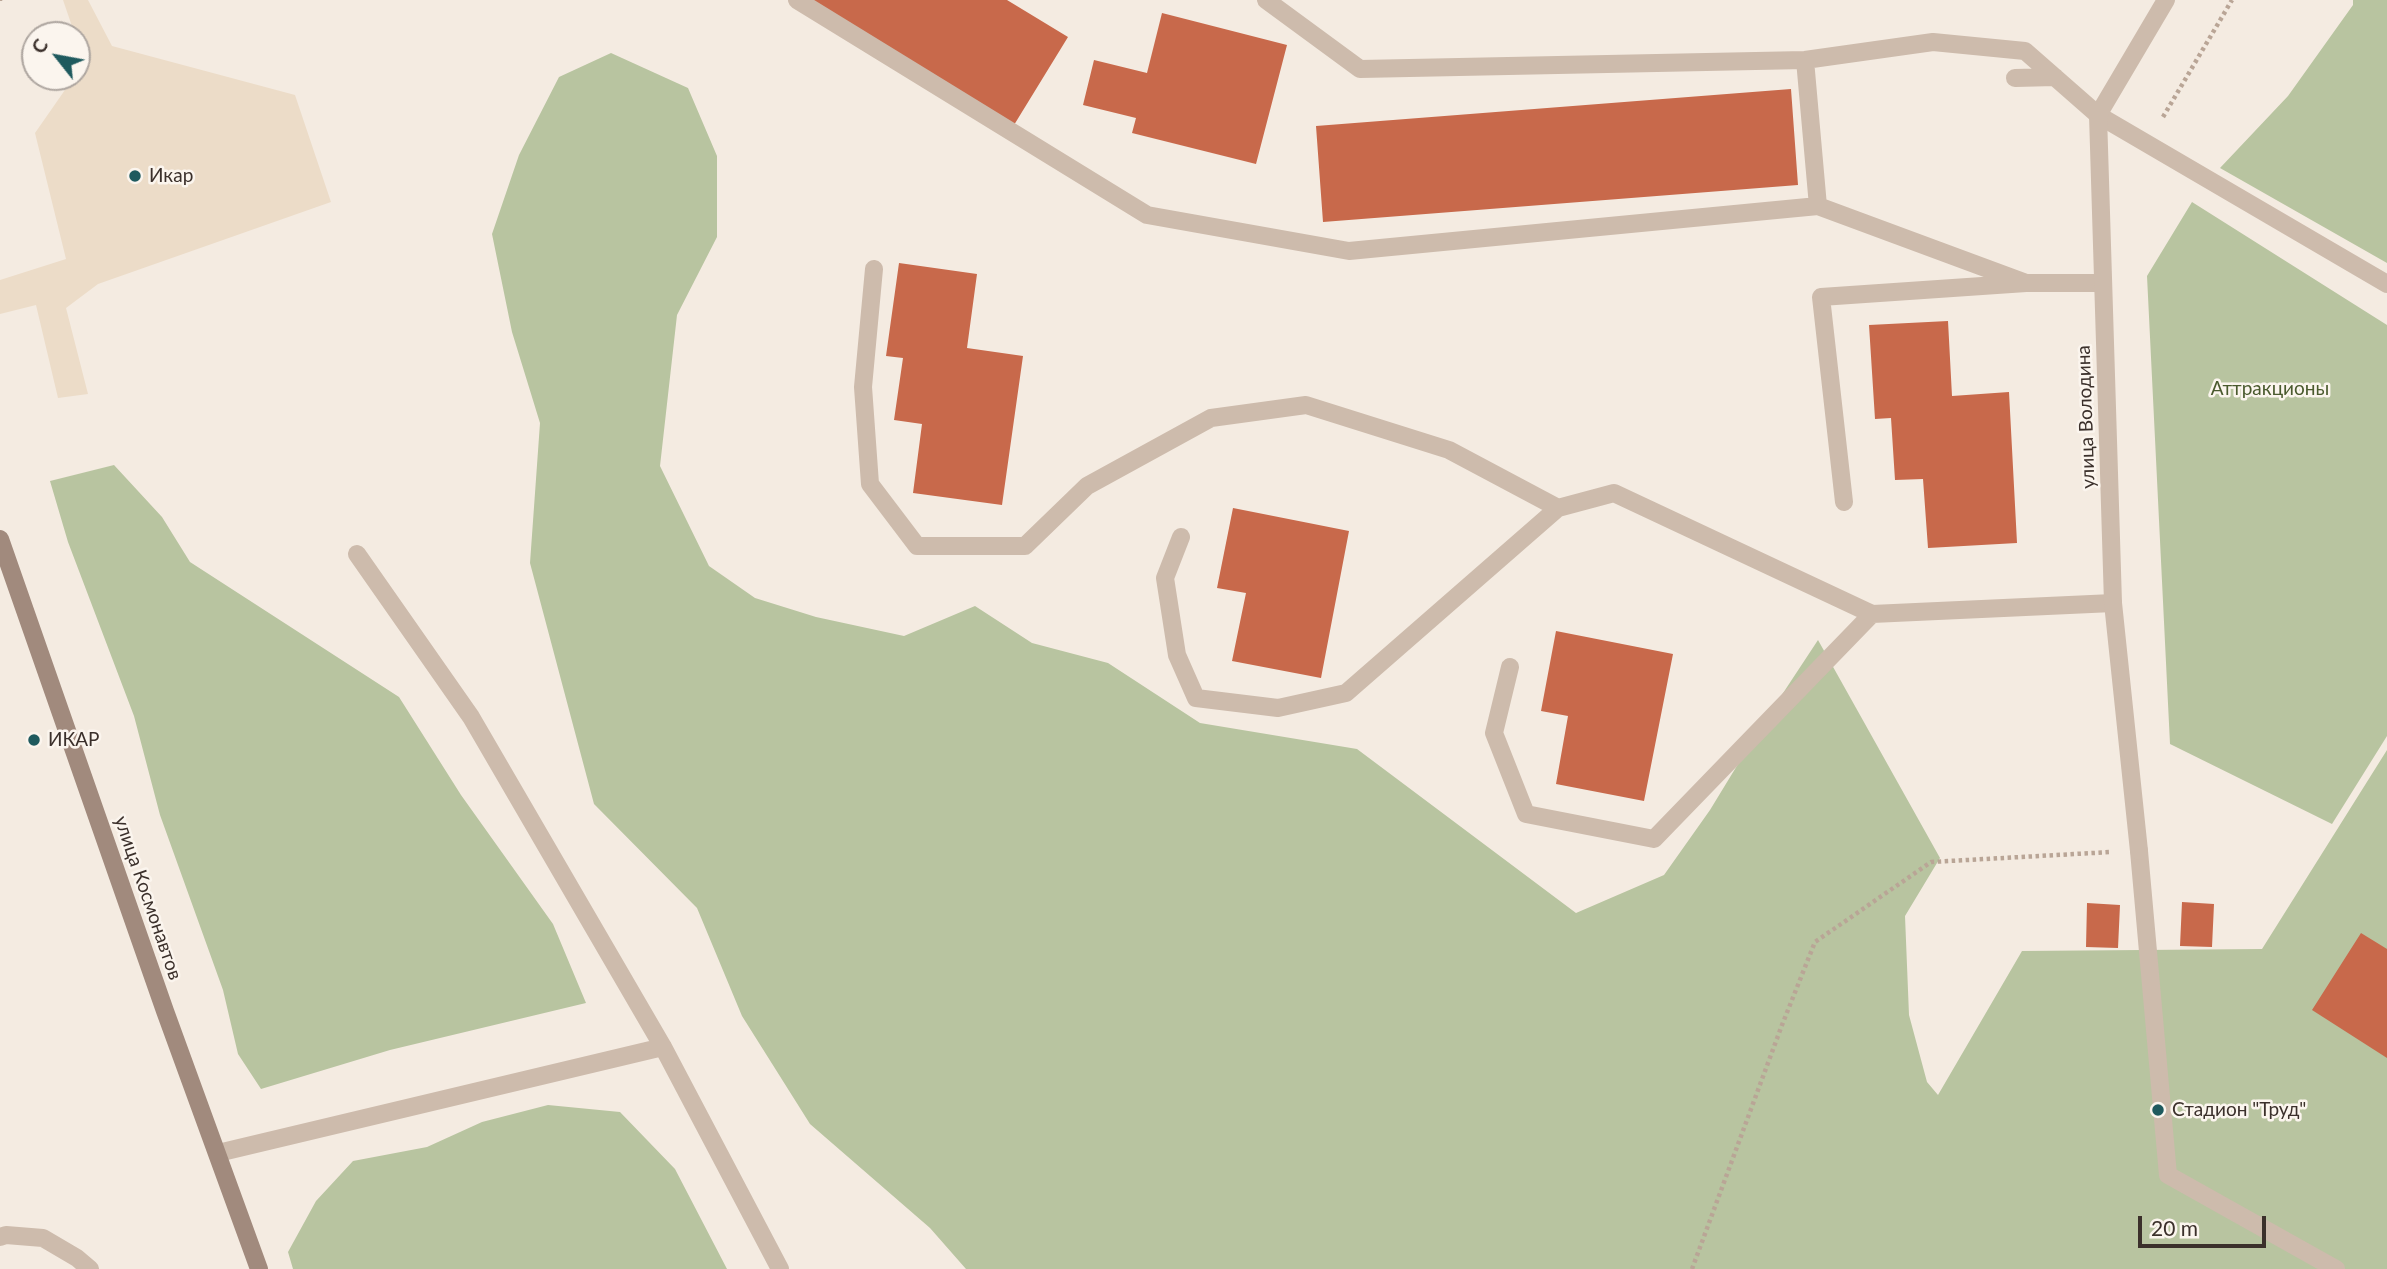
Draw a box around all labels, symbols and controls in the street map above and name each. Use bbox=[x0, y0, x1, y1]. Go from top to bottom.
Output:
north arrow bbox=[21, 21, 91, 91]
text: С bbox=[26, 35, 52, 57]
place label: Икар bbox=[149, 165, 193, 187]
marker: Икар bbox=[127, 168, 143, 184]
street label: улица Володина bbox=[2072, 345, 2100, 489]
park label: Аттракционы bbox=[2211, 378, 2329, 400]
place label: ИКАР bbox=[48, 729, 99, 751]
marker: ИКАР bbox=[26, 732, 42, 748]
street label: улица Космонавтов bbox=[109, 813, 187, 983]
place label: Стадион "Труд" bbox=[2172, 1099, 2306, 1121]
marker: Стадион "Труд" bbox=[2150, 1102, 2166, 1118]
scale bar bbox=[2142, 1202, 2270, 1246]
text: 20 m bbox=[2151, 1215, 2198, 1240]

